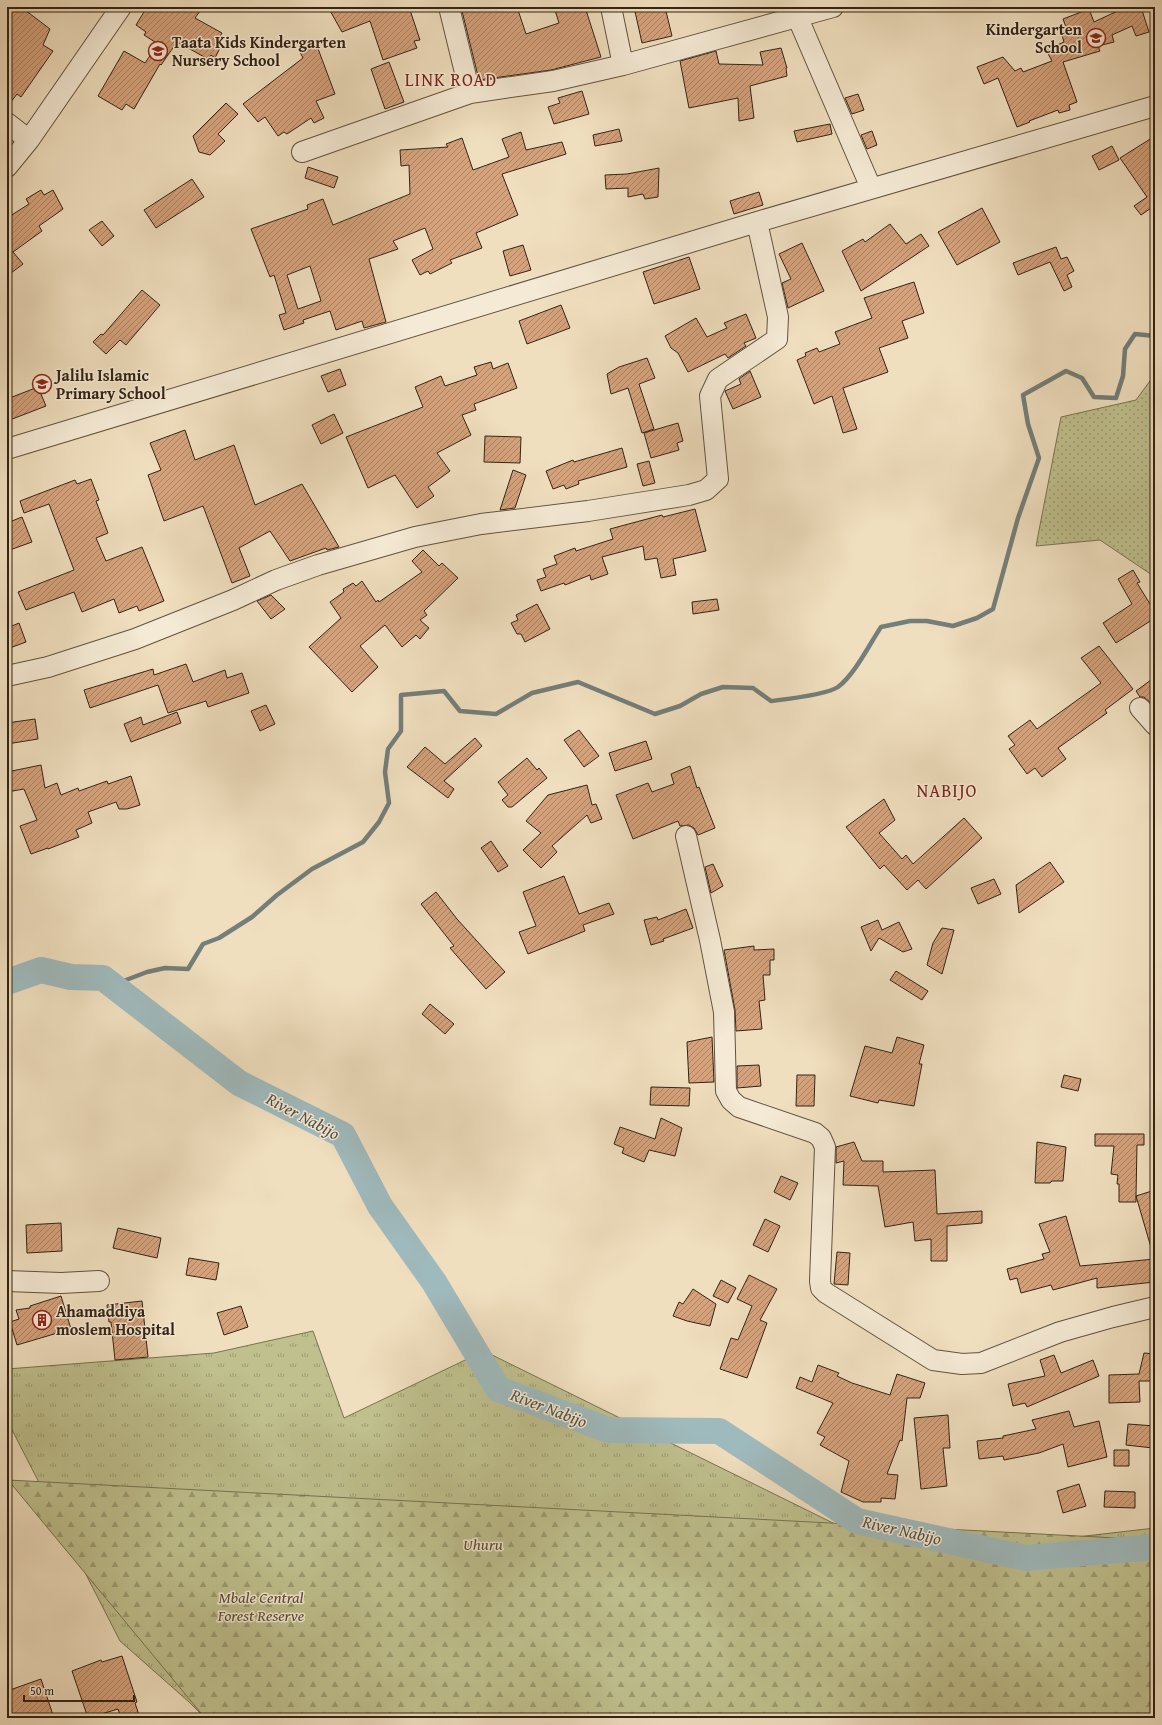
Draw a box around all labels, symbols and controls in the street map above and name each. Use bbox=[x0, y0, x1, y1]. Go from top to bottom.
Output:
place label: Kindergarten School bbox=[986, 17, 1083, 59]
school or university icon: Kindergarten School bbox=[1085, 27, 1107, 49]
place label: Taata Kids Kindergarten Nursery School bbox=[172, 30, 346, 72]
school or university icon: Taata Kids Kindergarten Nursery School bbox=[147, 40, 169, 62]
district label: LINK ROAD bbox=[405, 66, 497, 93]
place label: Jalilu Islamic Primary School bbox=[53, 363, 166, 405]
school or university icon: Jalilu Islamic Primary School bbox=[31, 373, 53, 395]
district label: NABIJO bbox=[916, 777, 978, 804]
water label: River Nabijo bbox=[261, 1085, 344, 1145]
place label: Ahamaddiya moslem Hospital bbox=[56, 1299, 175, 1341]
building icon: Ahamaddiya moslem Hospital bbox=[31, 1309, 53, 1331]
water label: River Nabijo bbox=[506, 1381, 591, 1434]
water label: River Nabijo bbox=[859, 1508, 944, 1551]
park label: Uhuru bbox=[463, 1532, 503, 1556]
park label: Mbale Central Forest Reserve bbox=[217, 1585, 305, 1627]
scale bar bbox=[24, 1677, 134, 1703]
text: 50 m bbox=[30, 1682, 54, 1699]

